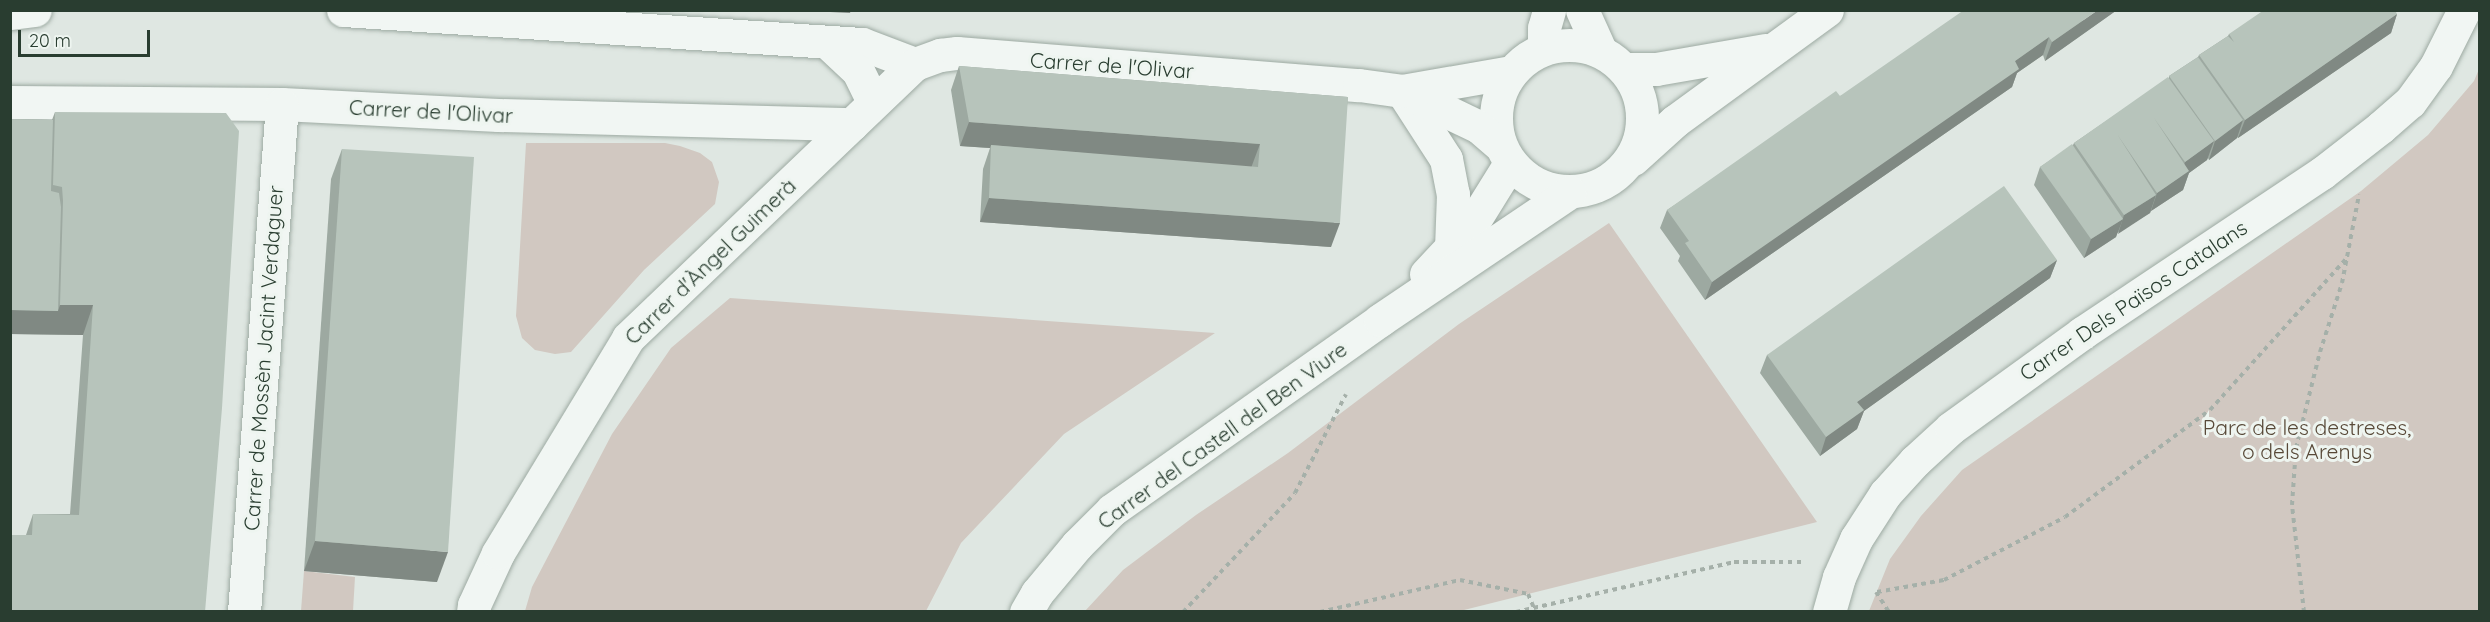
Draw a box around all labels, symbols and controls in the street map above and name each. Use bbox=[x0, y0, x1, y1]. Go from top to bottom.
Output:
scale bar bbox=[21, 18, 153, 56]
text: 20 m bbox=[29, 29, 71, 52]
street label: Carrer de l'Olivar bbox=[1029, 47, 1195, 83]
street label: Carrer de l'Olivar bbox=[348, 94, 514, 128]
street label: Carrer d'Àngel Guimerà bbox=[619, 173, 801, 349]
street label: Carrer de Mossèn Jacint Verdaguer bbox=[238, 185, 288, 531]
street label: Carrer Dels Països Catalans bbox=[2014, 214, 2252, 386]
street label: Carrer del Castell del Ben Viure bbox=[1092, 336, 1352, 534]
park label: Parc de les destreses, o dels Arenys bbox=[2203, 414, 2411, 464]

